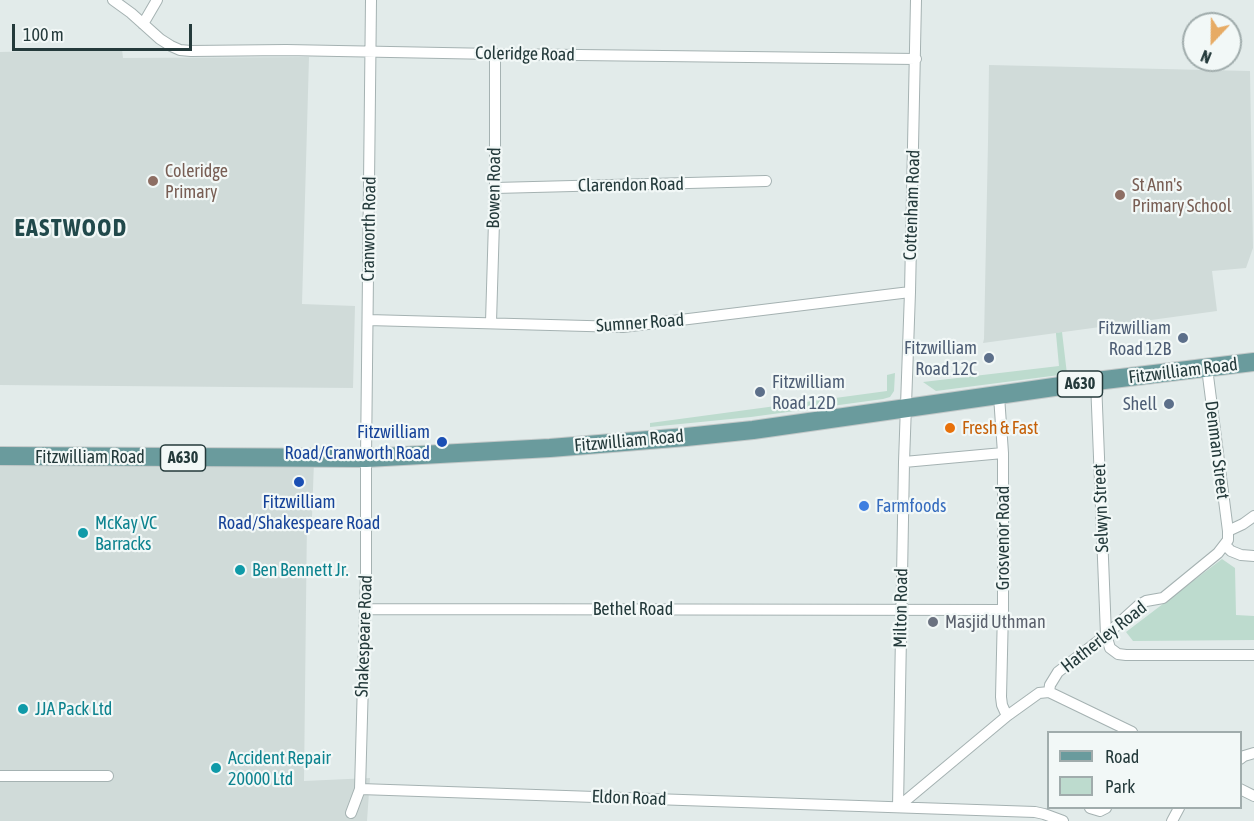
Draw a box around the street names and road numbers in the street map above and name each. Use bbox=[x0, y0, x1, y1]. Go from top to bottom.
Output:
street label: Coleridge Road bbox=[475, 42, 575, 66]
street label: Bowen Road bbox=[482, 147, 506, 229]
street label: Cottenham Road bbox=[899, 149, 925, 261]
street label: Clarendon Road bbox=[578, 173, 684, 197]
street label: Cranworth Road bbox=[357, 176, 381, 282]
street label: Sumner Road bbox=[595, 309, 685, 337]
street label: Fitzwilliam Road bbox=[1127, 354, 1239, 388]
road number: A630 bbox=[1058, 371, 1102, 397]
street label: Denman Street bbox=[1200, 400, 1234, 500]
street label: Fitzwilliam Road bbox=[573, 425, 685, 457]
road number: A630 bbox=[160, 445, 206, 471]
street label: Fitzwilliam Road bbox=[35, 446, 145, 468]
street label: Selwyn Street bbox=[1089, 463, 1113, 553]
street label: Grosvenor Road bbox=[992, 486, 1014, 590]
street label: Milton Road bbox=[890, 568, 912, 648]
street label: Shakespeare Road bbox=[351, 575, 377, 697]
street label: Hatherley Road bbox=[1057, 597, 1151, 677]
street label: Bethel Road bbox=[593, 598, 673, 620]
street label: Eldon Road bbox=[591, 786, 667, 810]

